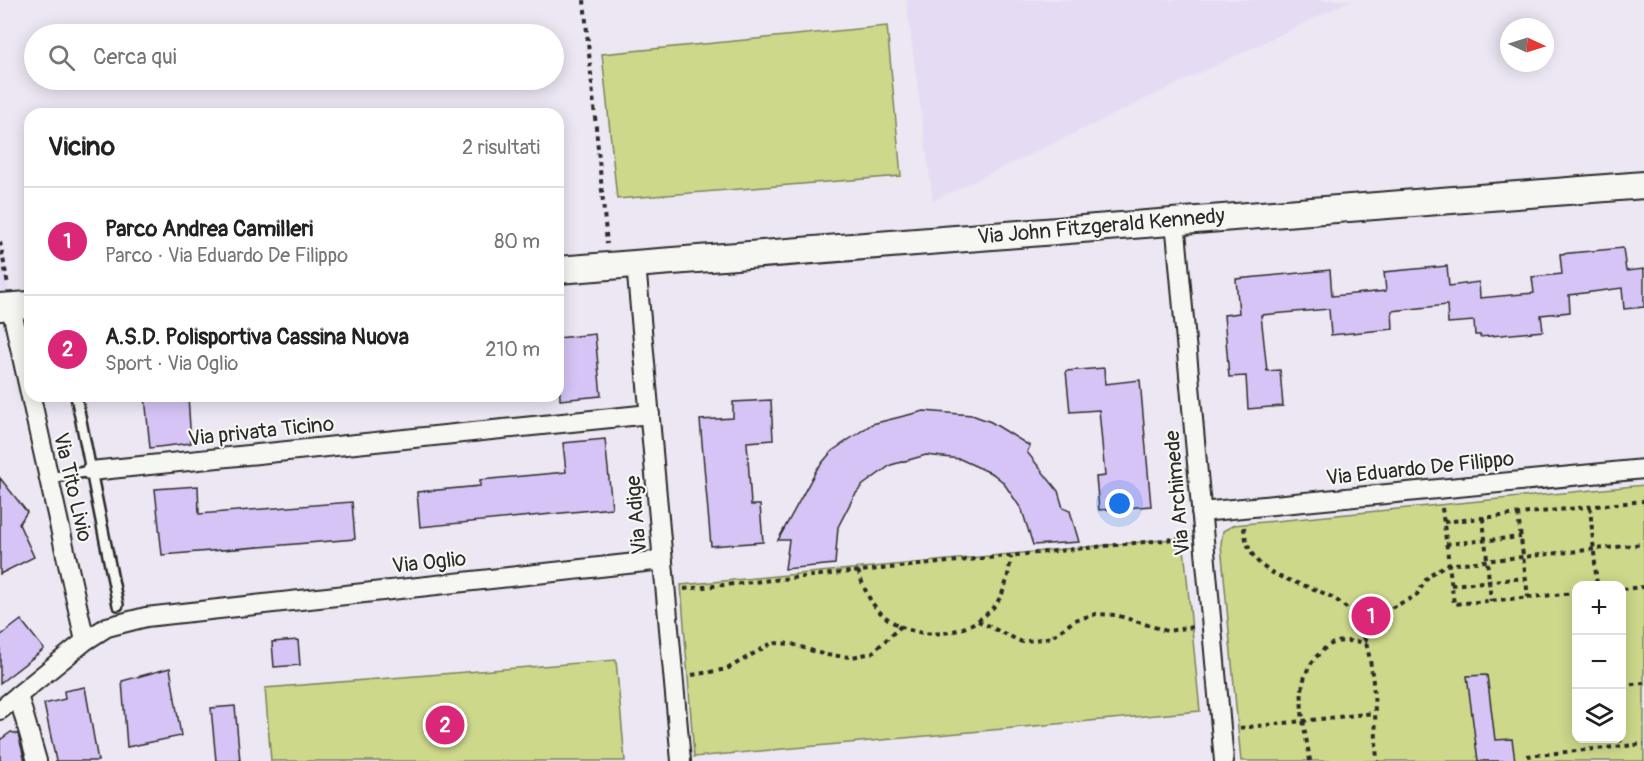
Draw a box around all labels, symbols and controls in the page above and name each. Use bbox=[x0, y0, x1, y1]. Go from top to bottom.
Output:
north arrow bbox=[1500, 18, 1554, 72]
search box bbox=[24, 24, 564, 90]
icon: search bbox=[45, 41, 78, 74]
text: Cerca qui bbox=[93, 43, 177, 71]
text: Vicino bbox=[48, 131, 115, 163]
text: 2 risultati bbox=[462, 135, 540, 160]
street label: Via John Fitzgerald Kennedy bbox=[976, 202, 1226, 251]
text: Parco Andrea Camilleri bbox=[105, 215, 313, 243]
text: 1 bbox=[64, 229, 71, 254]
text: 80 m bbox=[494, 229, 540, 254]
text: Parco · Via Eduardo De Filippo bbox=[105, 243, 348, 268]
text: A.S.D. Polisportiva Cassina Nuova bbox=[105, 323, 409, 351]
text: 2 bbox=[62, 337, 73, 362]
text: 210 m bbox=[485, 337, 540, 362]
text: Sport · Via Oglio bbox=[105, 351, 238, 376]
street label: Via privata Ticino bbox=[187, 410, 336, 453]
street label: Via Archimede bbox=[1159, 429, 1196, 557]
street label: Via Tito Livio bbox=[47, 430, 98, 544]
street label: Via Eduardo De Filippo bbox=[1325, 445, 1516, 492]
street label: Via Adige bbox=[620, 474, 653, 556]
your location bbox=[1105, 489, 1134, 518]
street label: Via Oglio bbox=[391, 545, 468, 580]
map controls bbox=[1572, 581, 1626, 743]
button: + bbox=[1572, 581, 1626, 635]
pin: 1 bbox=[1352, 594, 1390, 638]
button: − bbox=[1572, 635, 1626, 689]
button: layers bbox=[1572, 689, 1626, 743]
pin: 2 bbox=[426, 702, 464, 748]

